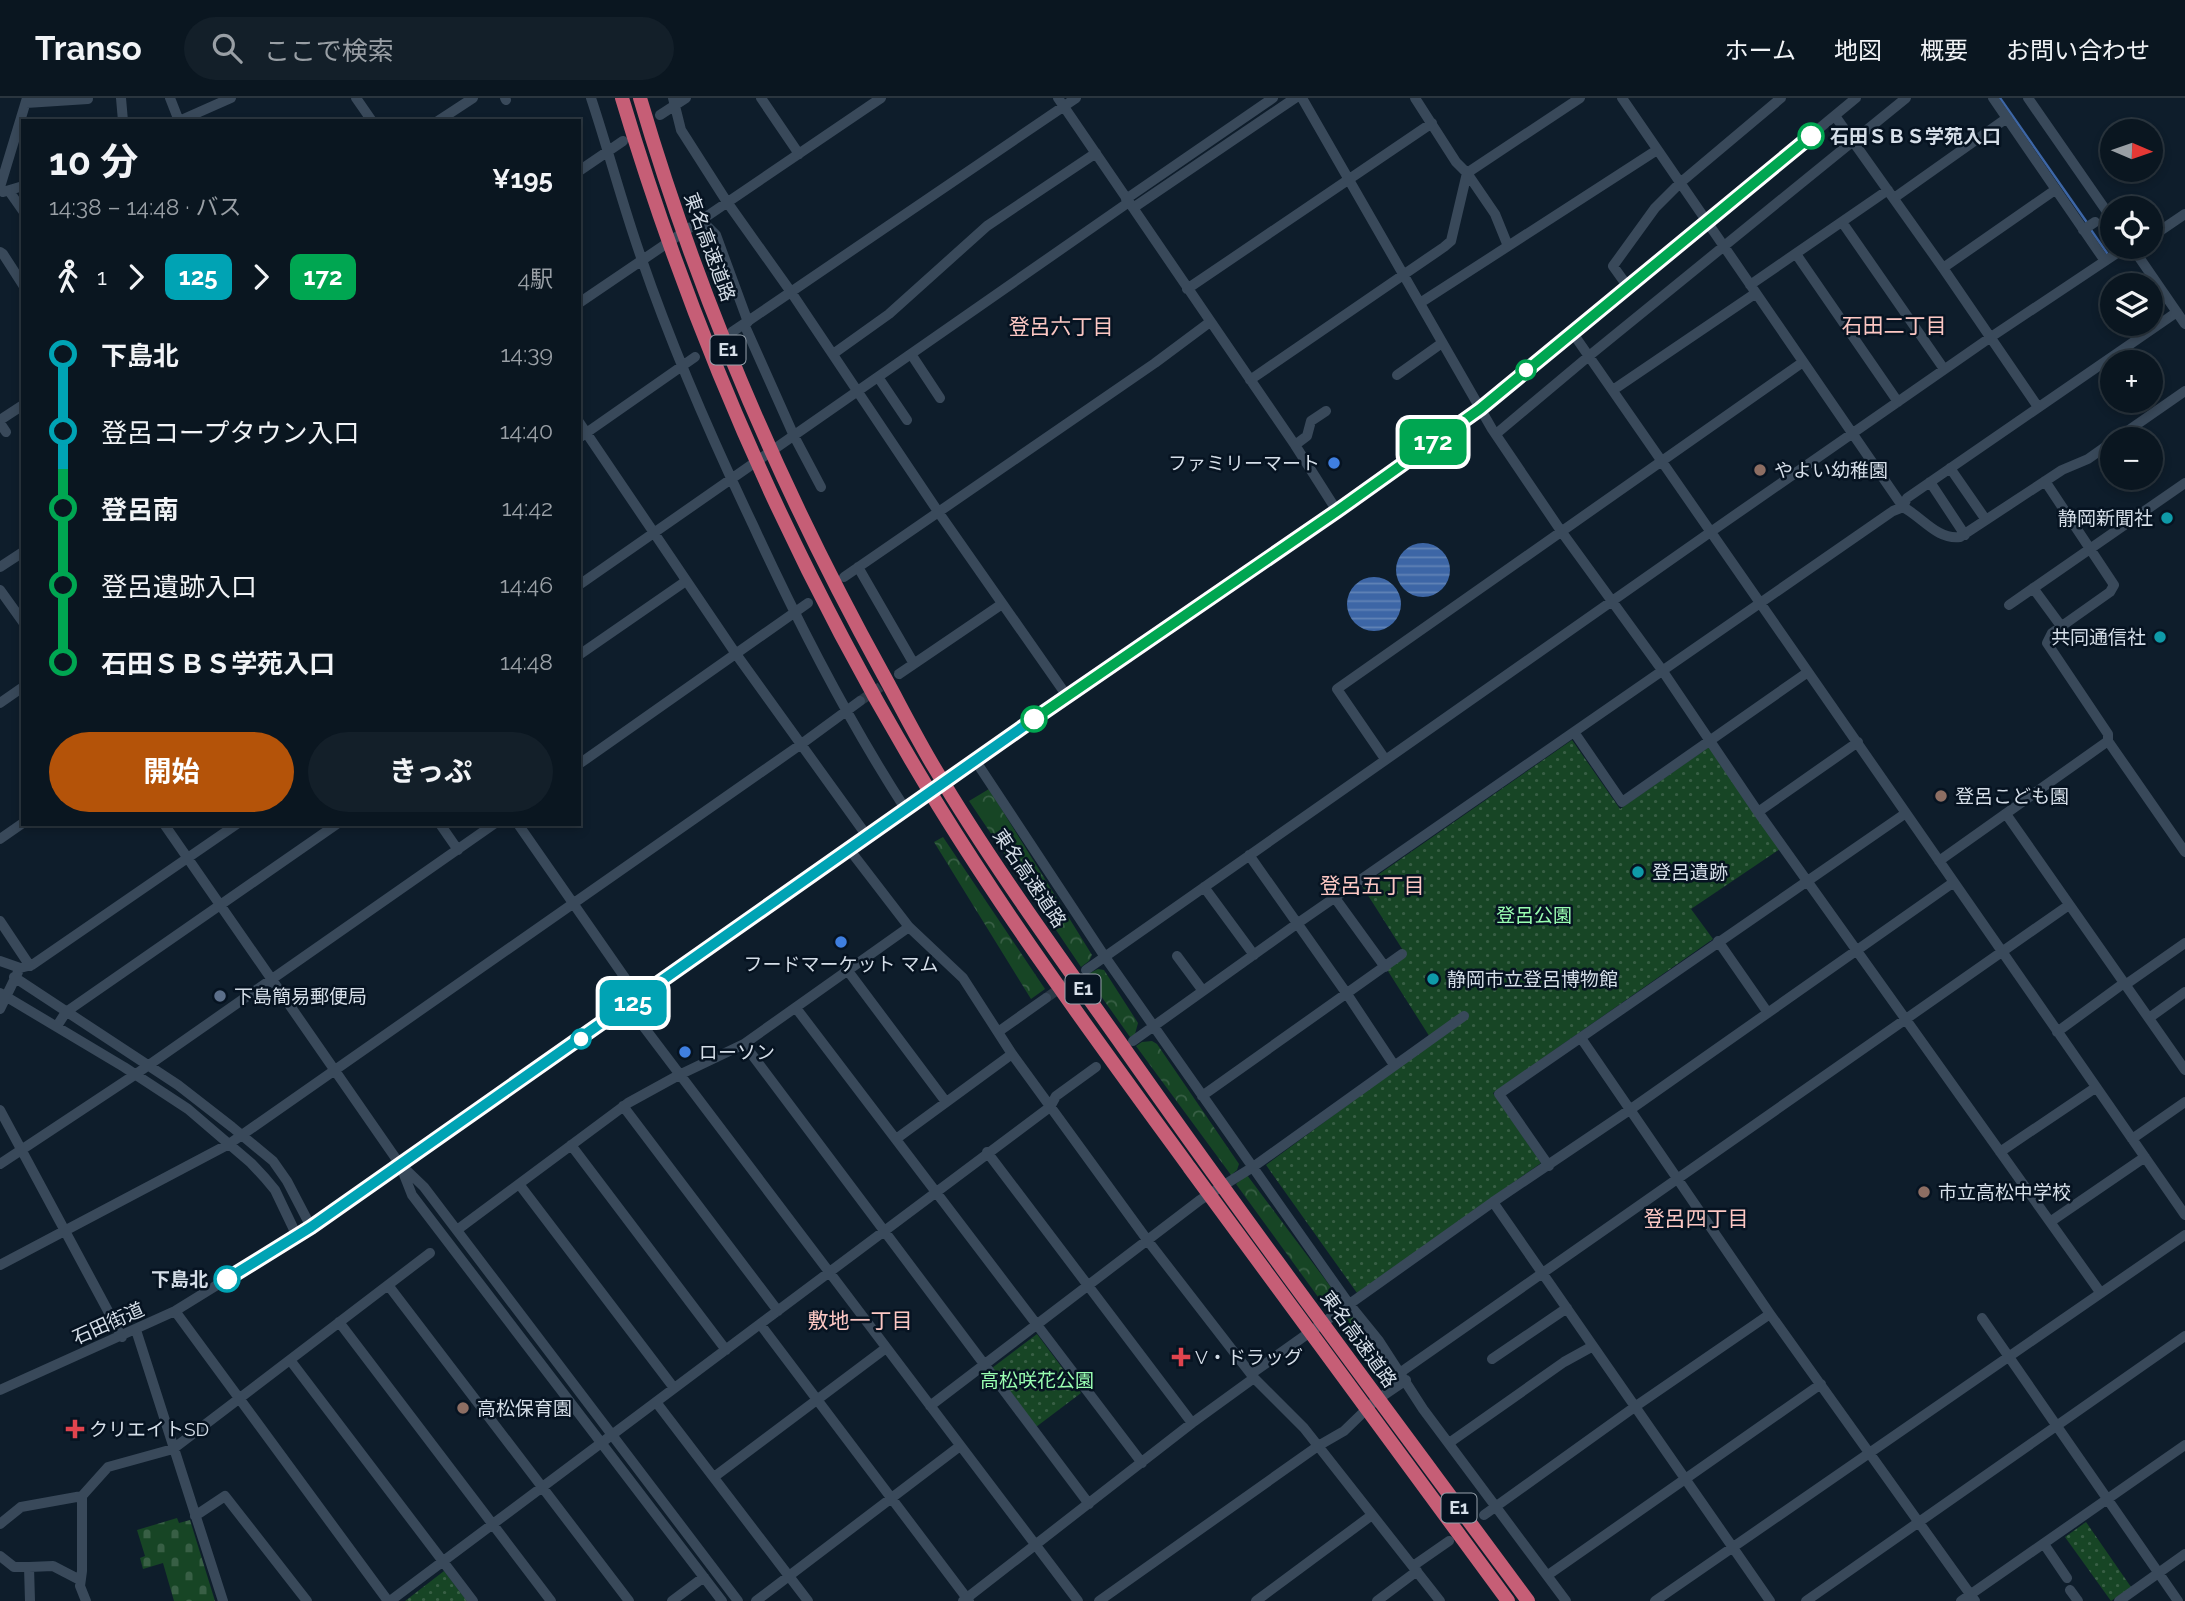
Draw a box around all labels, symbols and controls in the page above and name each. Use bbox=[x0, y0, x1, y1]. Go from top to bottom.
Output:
search box bbox=[184, 17, 674, 80]
text: Transo bbox=[35, 29, 142, 68]
icon: search bbox=[208, 29, 246, 67]
text: ここで検索 bbox=[264, 36, 394, 66]
text: ホーム bbox=[1725, 36, 1796, 65]
text: 地図 bbox=[1834, 36, 1882, 65]
text: 概要 bbox=[1920, 36, 1968, 65]
text: お問い合わせ bbox=[2006, 36, 2150, 65]
north arrow bbox=[2100, 119, 2163, 182]
map controls bbox=[2100, 119, 2163, 490]
marker: 石田ＳＢＳ学苑入口 bbox=[1798, 123, 1824, 149]
place label: 石田ＳＢＳ学苑入口 bbox=[1830, 125, 2001, 147]
text: 10 分 bbox=[49, 139, 138, 184]
text: ¥195 bbox=[492, 164, 553, 194]
street label: 東名高速道路 bbox=[680, 190, 740, 304]
text: 14:38 – 14:48 · バス bbox=[49, 193, 242, 220]
button: locate bbox=[2100, 196, 2163, 259]
icon: walk bbox=[49, 258, 87, 296]
icon: forward bbox=[117, 258, 155, 296]
icon: forward bbox=[242, 258, 280, 296]
text: 125 bbox=[179, 262, 218, 291]
text: 172 bbox=[304, 262, 342, 291]
text: 1 bbox=[97, 263, 107, 290]
text: 4駅 bbox=[517, 265, 553, 292]
button: layers bbox=[2100, 273, 2163, 336]
district label: 石田二丁目 bbox=[1842, 313, 1947, 338]
district label: 登呂六丁目 bbox=[1009, 314, 1114, 339]
road number: E1 bbox=[710, 336, 746, 364]
text: 14:39 bbox=[501, 340, 553, 367]
text: 下島北 bbox=[101, 341, 179, 371]
button: + bbox=[2100, 350, 2163, 413]
unlabelled marker bbox=[1516, 360, 1536, 380]
text: 14:40 bbox=[500, 417, 553, 444]
text: 登呂コープタウン入口 bbox=[101, 418, 359, 448]
line badge: 172 bbox=[1393, 419, 1473, 465]
text: 172 bbox=[1414, 427, 1452, 456]
button: − bbox=[2100, 427, 2163, 490]
place label: ファミリーマート bbox=[1168, 452, 1320, 474]
marker: ファミリーマート bbox=[1326, 455, 1342, 471]
place label: やよい幼稚園 bbox=[1774, 459, 1888, 481]
marker: やよい幼稚園 bbox=[1752, 462, 1768, 478]
text: 14:42 bbox=[502, 494, 553, 521]
text: 登呂南 bbox=[101, 495, 179, 525]
place label: 静岡新聞社 bbox=[2058, 507, 2153, 529]
marker: 静岡新聞社 bbox=[2159, 510, 2175, 526]
text: 14:46 bbox=[500, 571, 553, 598]
text: 登呂遺跡入口 bbox=[101, 572, 257, 602]
place label: 共同通信社 bbox=[2051, 626, 2146, 648]
marker: 共同通信社 bbox=[2152, 629, 2168, 645]
text: 14:48 bbox=[500, 648, 553, 675]
text: 石田ＳＢＳ学苑入口 bbox=[101, 649, 335, 679]
unlabelled marker bbox=[1021, 706, 1047, 732]
button: 開始 bbox=[49, 732, 294, 812]
button: きっぷ bbox=[308, 732, 553, 812]
place label: 登呂こども園 bbox=[1955, 785, 2069, 807]
marker: 登呂こども園 bbox=[1933, 788, 1949, 804]
street label: 東名高速道路 bbox=[989, 825, 1071, 931]
place label: 登呂遺跡 bbox=[1652, 861, 1728, 883]
marker: 登呂遺跡 bbox=[1630, 864, 1646, 880]
district label: 登呂五丁目 bbox=[1320, 873, 1425, 898]
park label: 登呂公園 bbox=[1496, 904, 1572, 926]
marker: フードマーケット マム bbox=[833, 934, 849, 950]
place label: フードマーケット マム bbox=[744, 953, 938, 975]
place label: 静岡市立登呂博物館 bbox=[1447, 968, 1618, 990]
marker: 静岡市立登呂博物館 bbox=[1425, 971, 1441, 987]
road number: E1 bbox=[1066, 974, 1100, 1004]
line badge: 125 bbox=[593, 980, 673, 1026]
place label: 下島簡易郵便局 bbox=[234, 985, 367, 1007]
marker: 下島簡易郵便局 bbox=[212, 988, 228, 1004]
text: 125 bbox=[614, 988, 652, 1017]
unlabelled marker bbox=[571, 1029, 591, 1049]
place label: ローソン bbox=[699, 1041, 775, 1063]
marker: ローソン bbox=[677, 1044, 693, 1060]
place label: 市立高松中学校 bbox=[1938, 1181, 2071, 1203]
marker: 市立高松中学校 bbox=[1916, 1184, 1932, 1200]
district label: 登呂四丁目 bbox=[1644, 1206, 1749, 1231]
marker: 下島北 bbox=[214, 1266, 240, 1292]
place label: 下島北 bbox=[151, 1268, 208, 1290]
street label: 東名高速道路 bbox=[1317, 1286, 1401, 1392]
street label: 石田街道 bbox=[69, 1297, 147, 1349]
district label: 敷地一丁目 bbox=[808, 1308, 913, 1333]
place label: V・ドラッグ bbox=[1195, 1346, 1303, 1368]
marker: V・ドラッグ bbox=[1173, 1349, 1189, 1365]
park label: 高松咲花公園 bbox=[980, 1369, 1094, 1391]
place label: 高松保育園 bbox=[477, 1397, 572, 1419]
marker: 高松保育園 bbox=[455, 1400, 471, 1416]
place label: クリエイトSD bbox=[89, 1418, 209, 1440]
marker: クリエイトSD bbox=[67, 1421, 83, 1437]
road number: E1 bbox=[1442, 1493, 1476, 1522]

